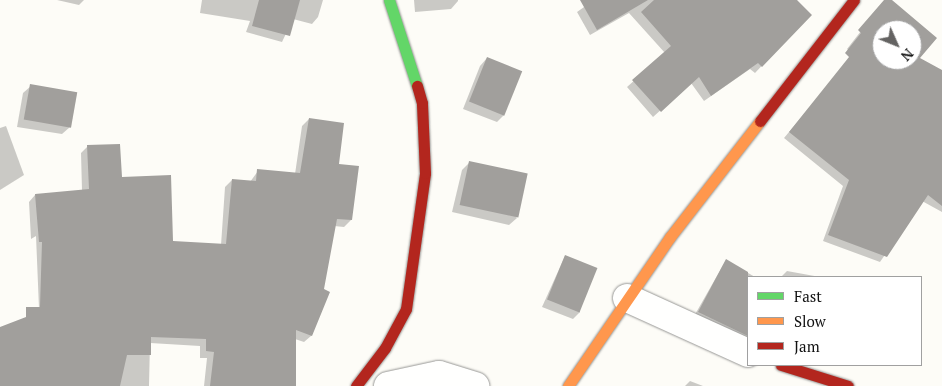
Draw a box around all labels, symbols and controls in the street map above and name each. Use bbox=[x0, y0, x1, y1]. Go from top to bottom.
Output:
north arrow bbox=[872, 20, 922, 70]
text: N bbox=[897, 45, 918, 65]
legend bbox=[747, 276, 922, 366]
text: Fast bbox=[794, 286, 822, 306]
text: Slow bbox=[794, 311, 826, 331]
text: Jam bbox=[794, 336, 820, 356]

